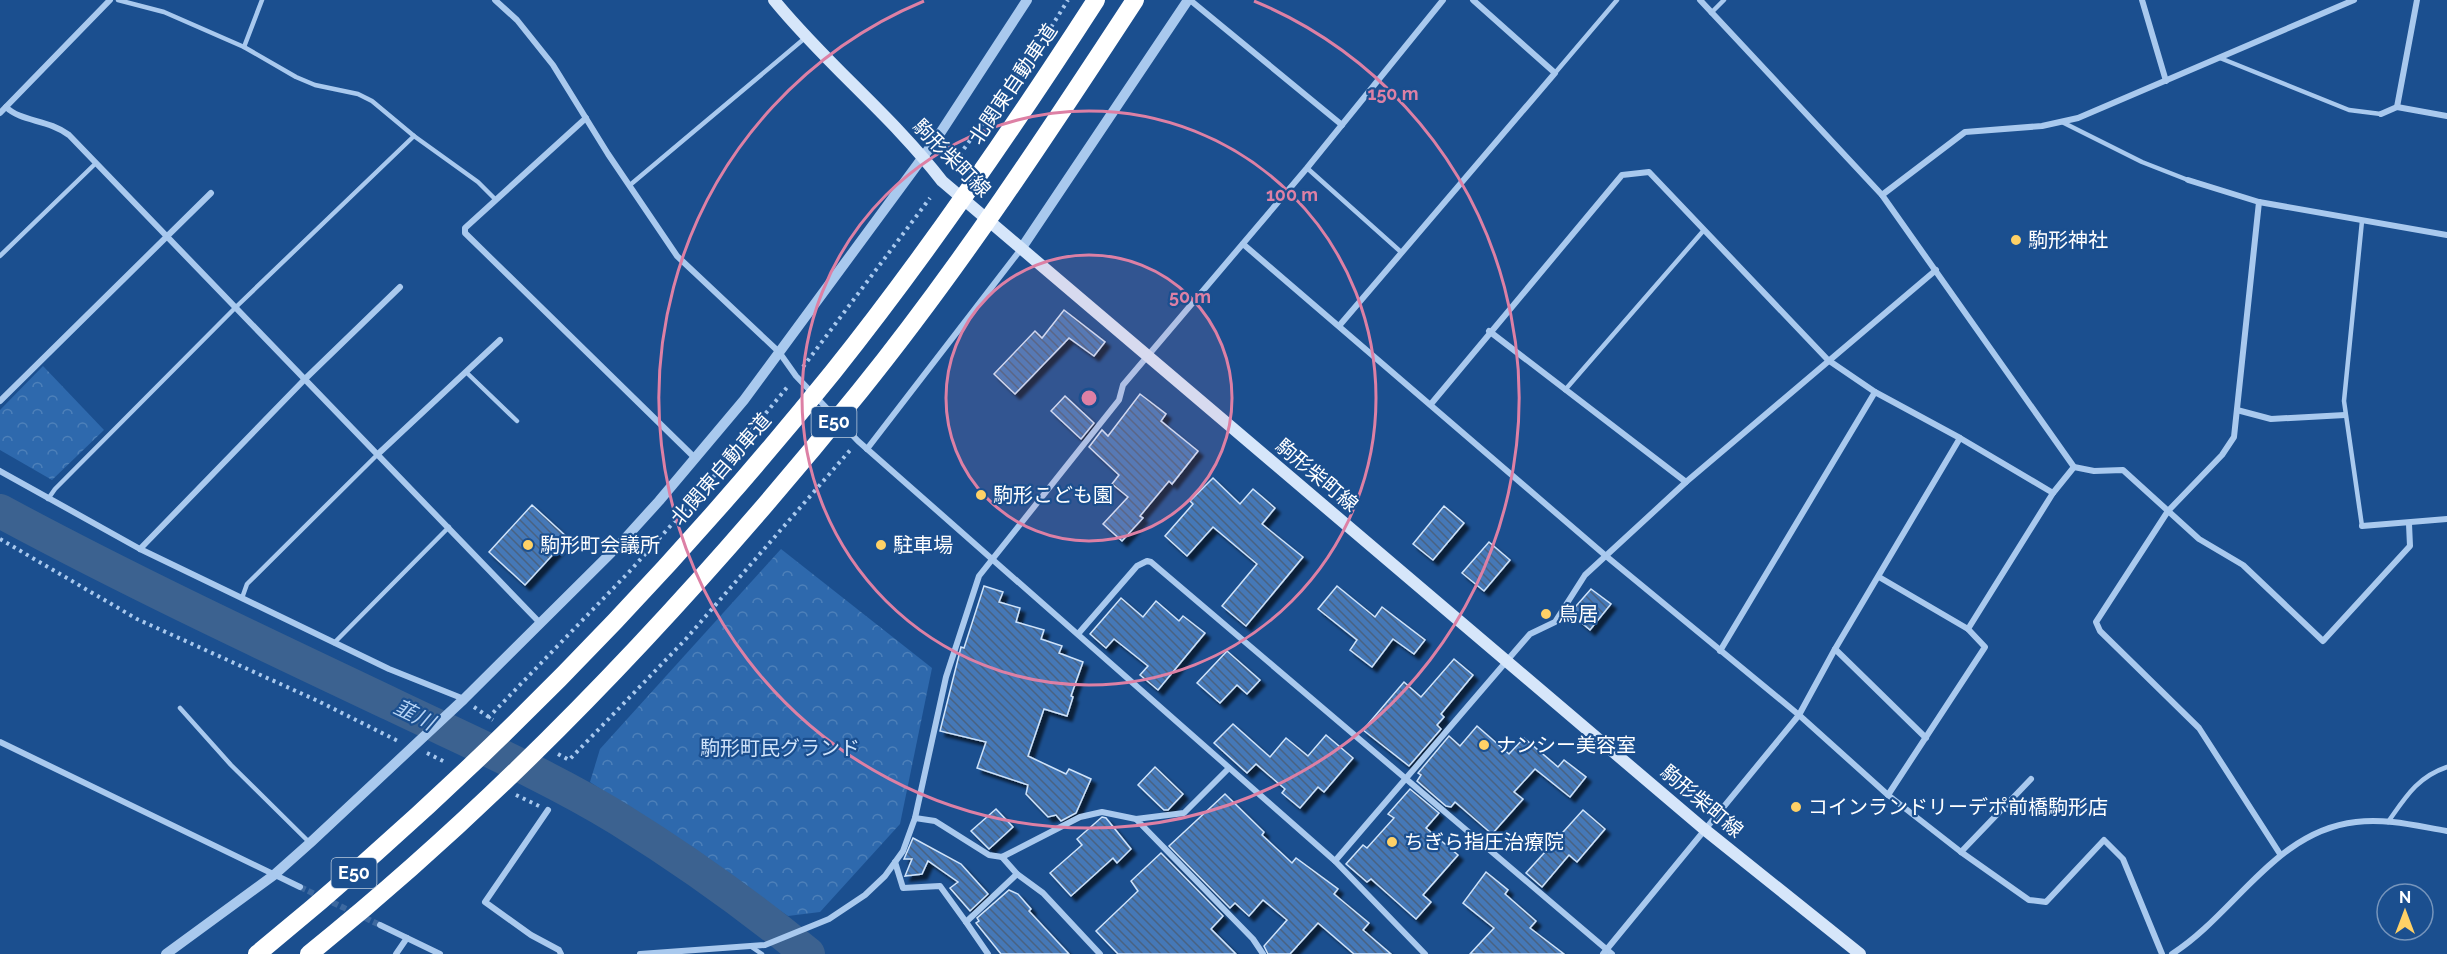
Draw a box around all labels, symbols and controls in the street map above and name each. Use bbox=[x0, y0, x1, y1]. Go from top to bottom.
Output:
street label: 北関東自動車道 bbox=[964, 19, 1062, 149]
text: 150 m bbox=[1368, 83, 1419, 104]
street label: 駒形柴町線 bbox=[908, 114, 996, 202]
text: 100 m bbox=[1266, 184, 1318, 205]
place label: 駒形神社 bbox=[2028, 228, 2108, 252]
marker: 駒形神社 bbox=[2009, 233, 2023, 247]
text: 50 m bbox=[1169, 286, 1211, 307]
centre of rings bbox=[1079, 388, 1099, 408]
road number: E50 bbox=[812, 407, 856, 437]
street label: 北関東自動車道 bbox=[666, 408, 776, 530]
street label: 駒形柴町線 bbox=[1271, 434, 1363, 516]
place label: 駒形こども園 bbox=[993, 483, 1113, 507]
marker: 駒形こども園 bbox=[974, 488, 988, 502]
place label: 駒形町会議所 bbox=[540, 533, 660, 557]
place label: 駐車場 bbox=[893, 533, 953, 557]
marker: 駒形町会議所 bbox=[521, 538, 535, 552]
marker: 駐車場 bbox=[874, 538, 888, 552]
place label: 鳥居 bbox=[1558, 602, 1598, 626]
marker: 鳥居 bbox=[1539, 607, 1553, 621]
water label: 韮川 bbox=[390, 694, 440, 736]
place label: ナンシー美容室 bbox=[1496, 733, 1636, 757]
park label: 駒形町民グランド bbox=[700, 736, 860, 760]
marker: ナンシー美容室 bbox=[1477, 738, 1491, 752]
street label: 駒形柴町線 bbox=[1656, 760, 1748, 842]
place label: コインランドリーデポ前橋駒形店 bbox=[1808, 795, 2108, 819]
marker: コインランドリーデポ前橋駒形店 bbox=[1789, 800, 1803, 814]
place label: ちぎら指圧治療院 bbox=[1404, 830, 1564, 854]
marker: ちぎら指圧治療院 bbox=[1385, 835, 1399, 849]
road number: E50 bbox=[332, 858, 376, 888]
north arrow bbox=[2375, 882, 2435, 942]
text: N bbox=[2399, 888, 2411, 907]

